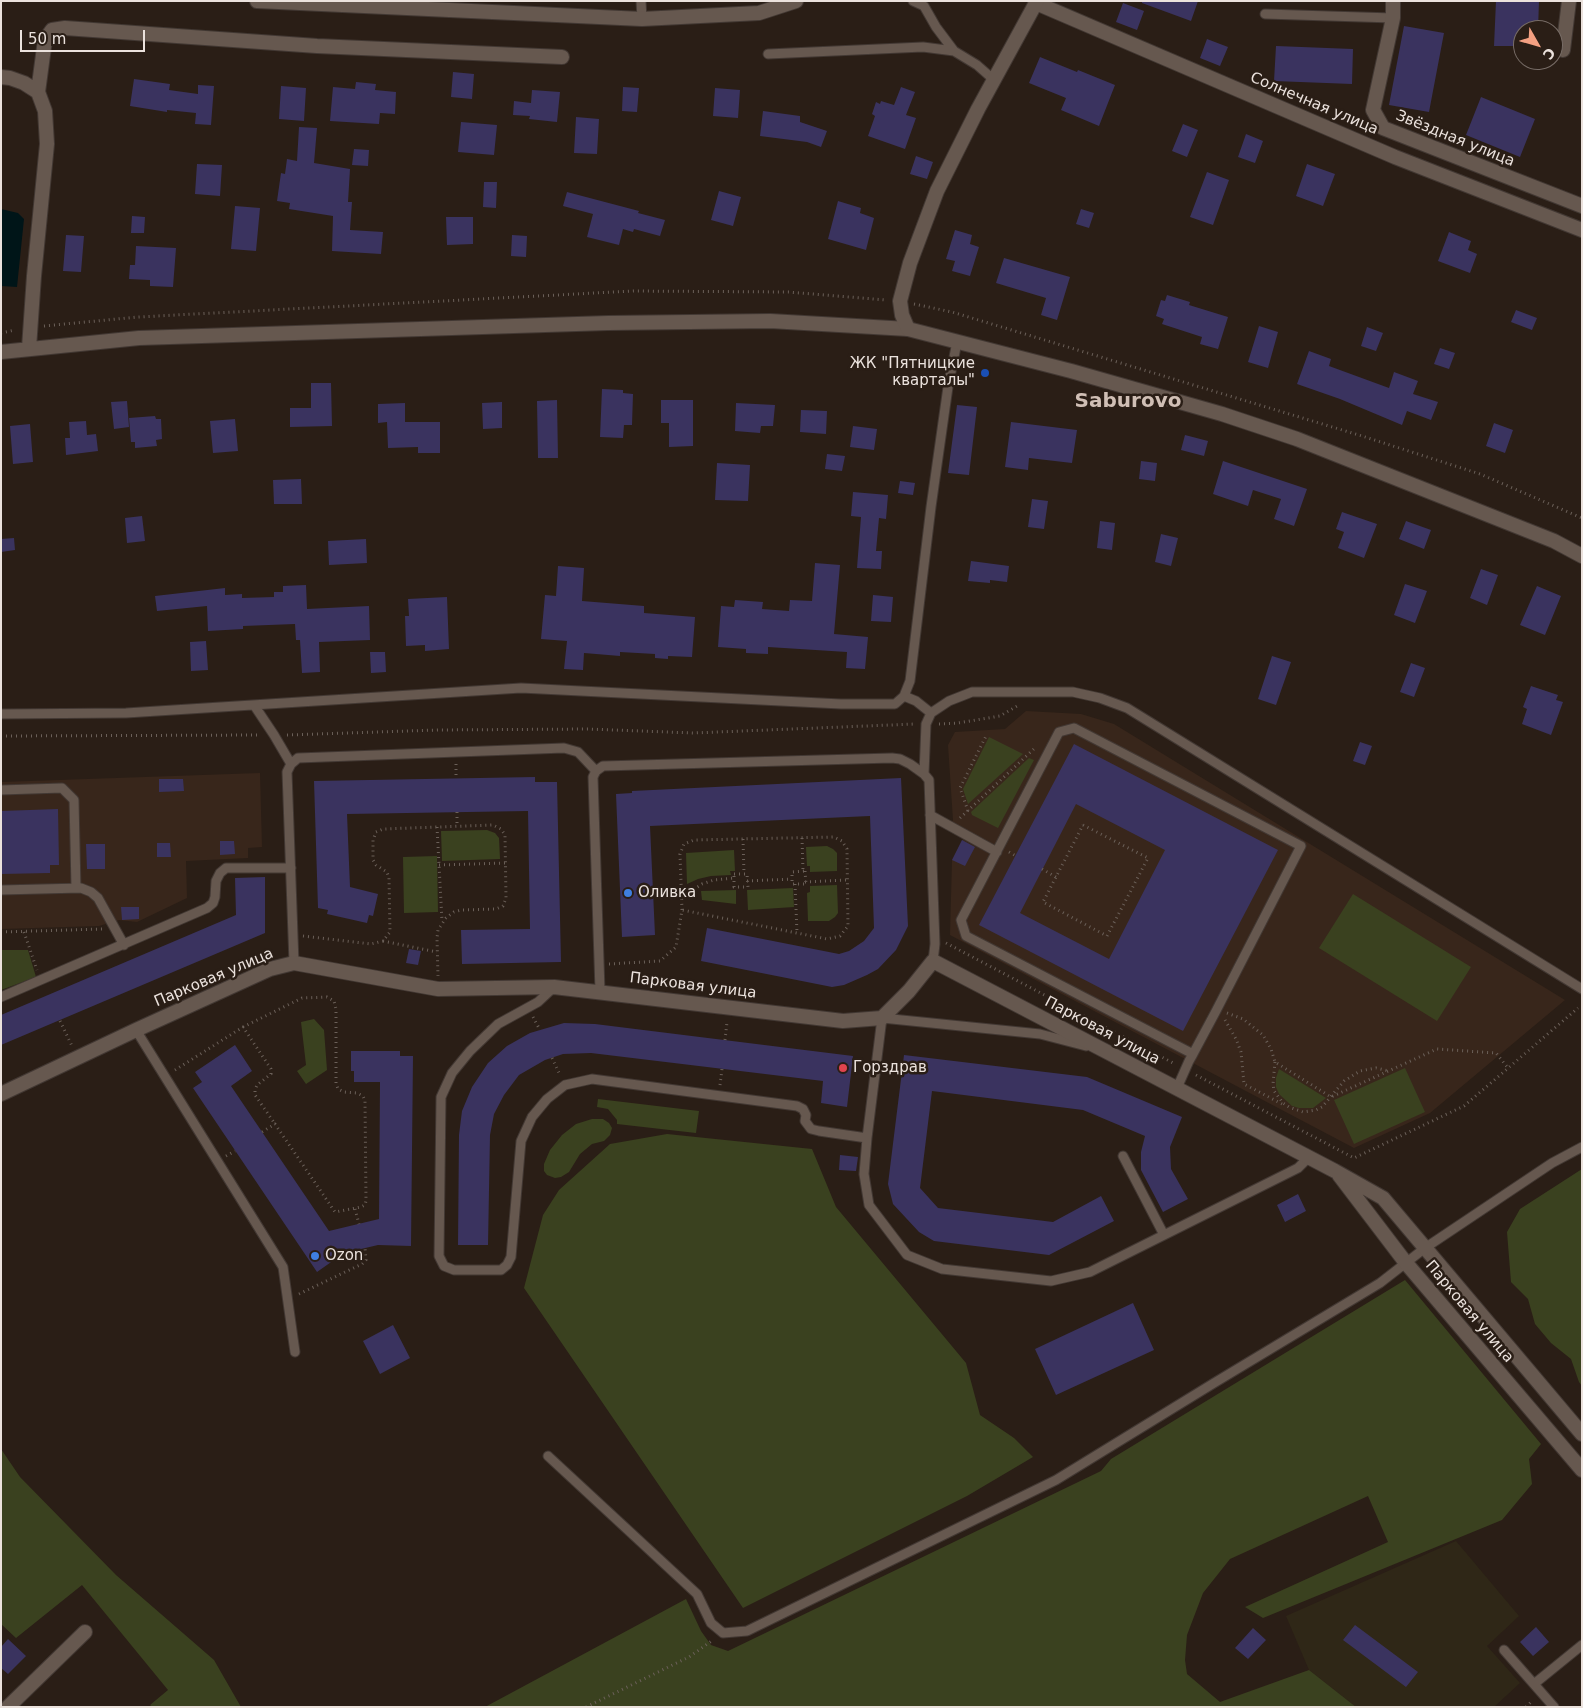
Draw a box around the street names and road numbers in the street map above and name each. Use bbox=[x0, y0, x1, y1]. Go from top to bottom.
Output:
street label: Солнечная улица bbox=[1247, 69, 1381, 139]
street label: Звёздная улица bbox=[1393, 107, 1517, 171]
street label: Парковая улица bbox=[152, 945, 276, 1011]
street label: Парковая улица bbox=[629, 969, 757, 1003]
street label: Парковая улица bbox=[1041, 993, 1163, 1069]
street label: Парковая улица bbox=[1421, 1257, 1517, 1367]

